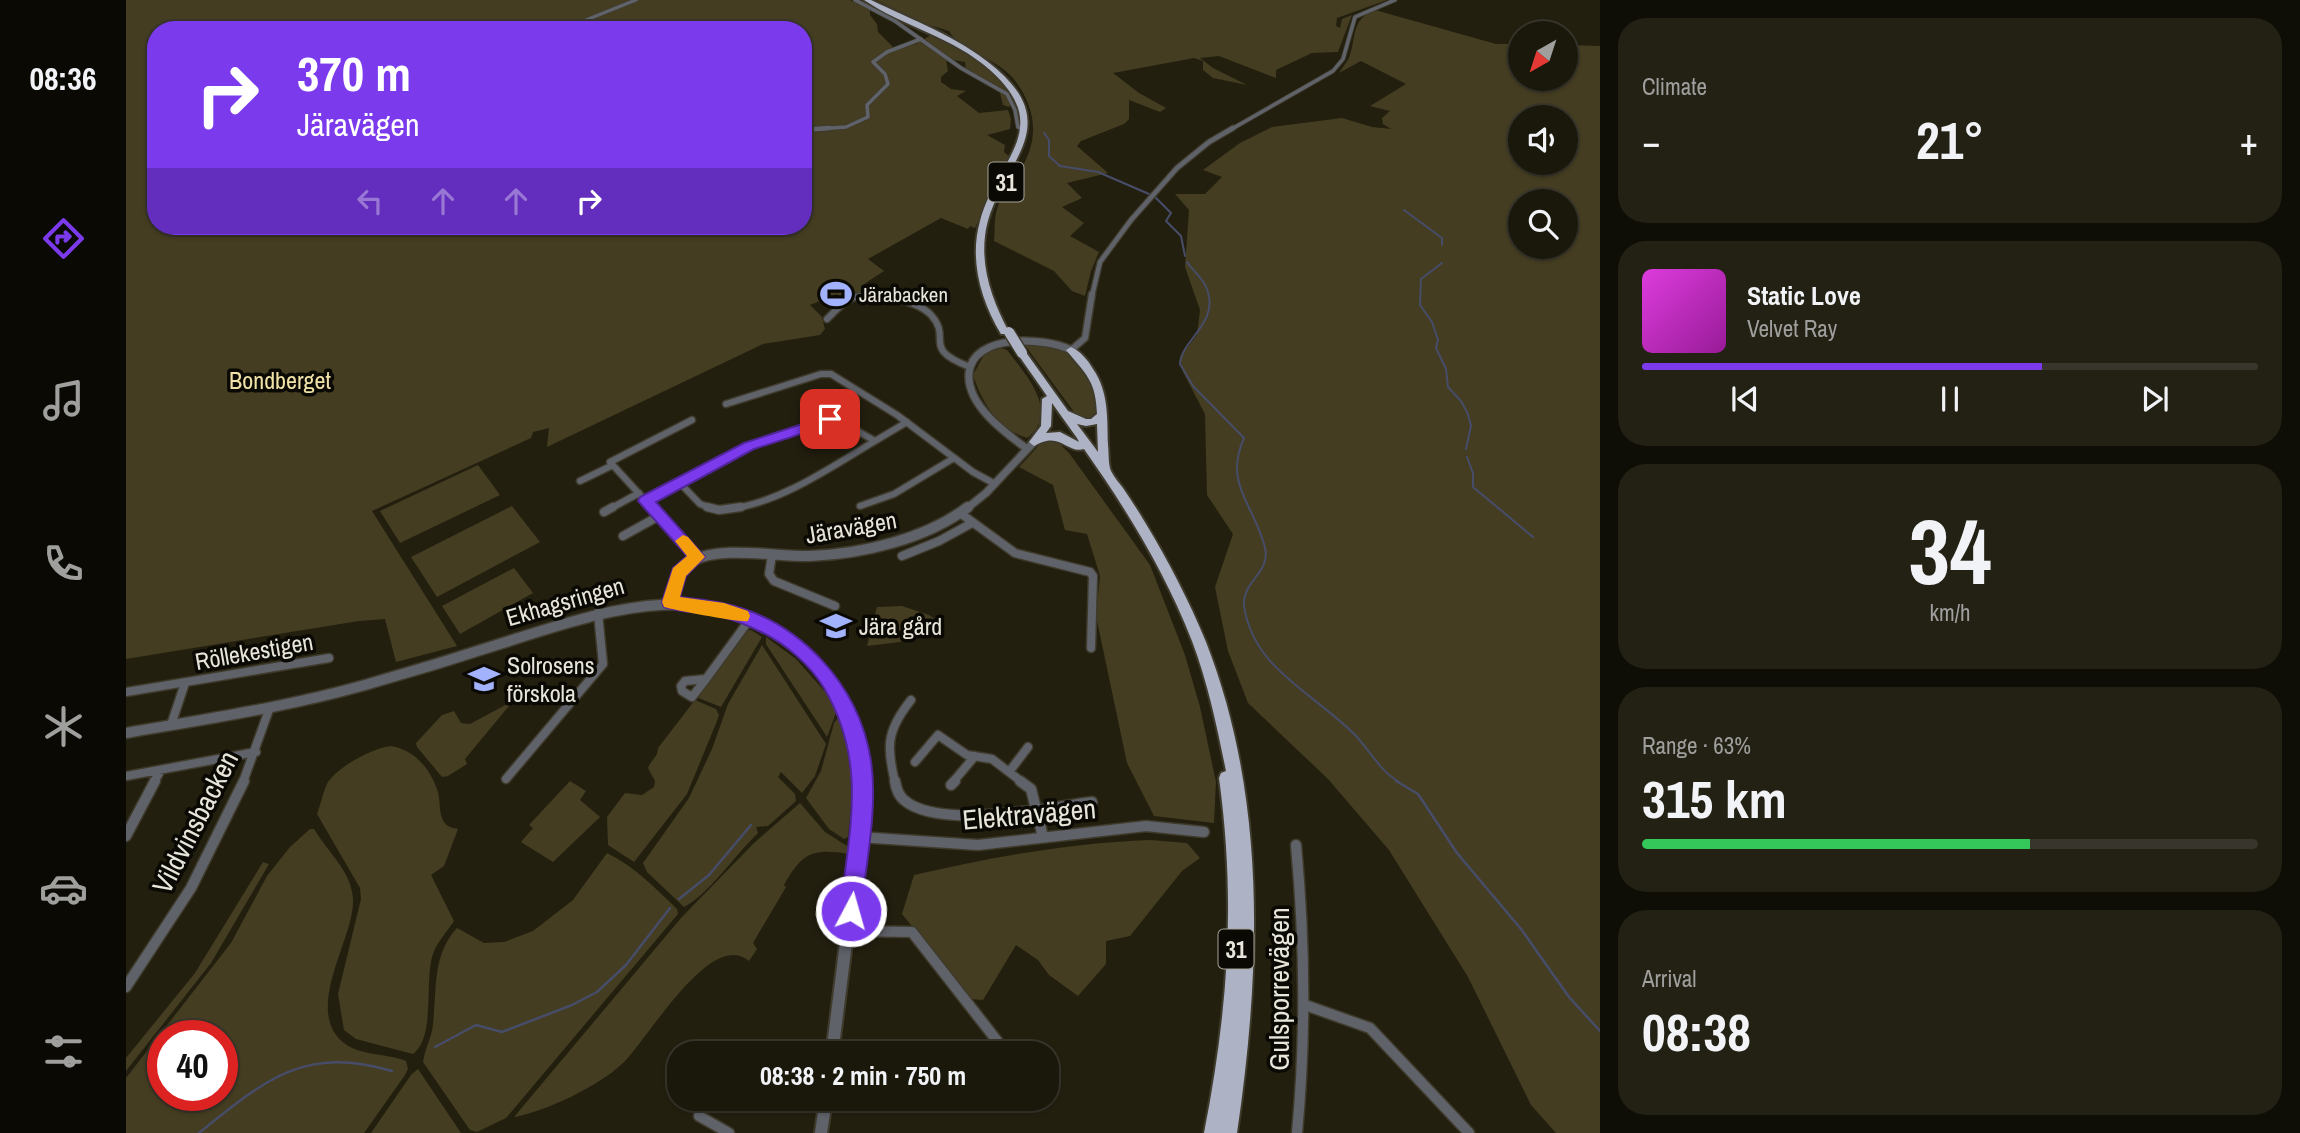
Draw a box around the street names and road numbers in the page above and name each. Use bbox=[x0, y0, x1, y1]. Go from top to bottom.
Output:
road number: 31 bbox=[988, 162, 1024, 202]
street label: Järavägen bbox=[803, 503, 899, 551]
street label: Ekhagsringen bbox=[502, 569, 628, 633]
street label: Röllekestigen bbox=[193, 625, 315, 677]
street label: Vildvinsbacken bbox=[143, 744, 247, 900]
street label: Elektravägen bbox=[961, 789, 1097, 839]
street label: Gulsporrevägen bbox=[1260, 907, 1298, 1071]
road number: 31 bbox=[1218, 930, 1254, 968]

